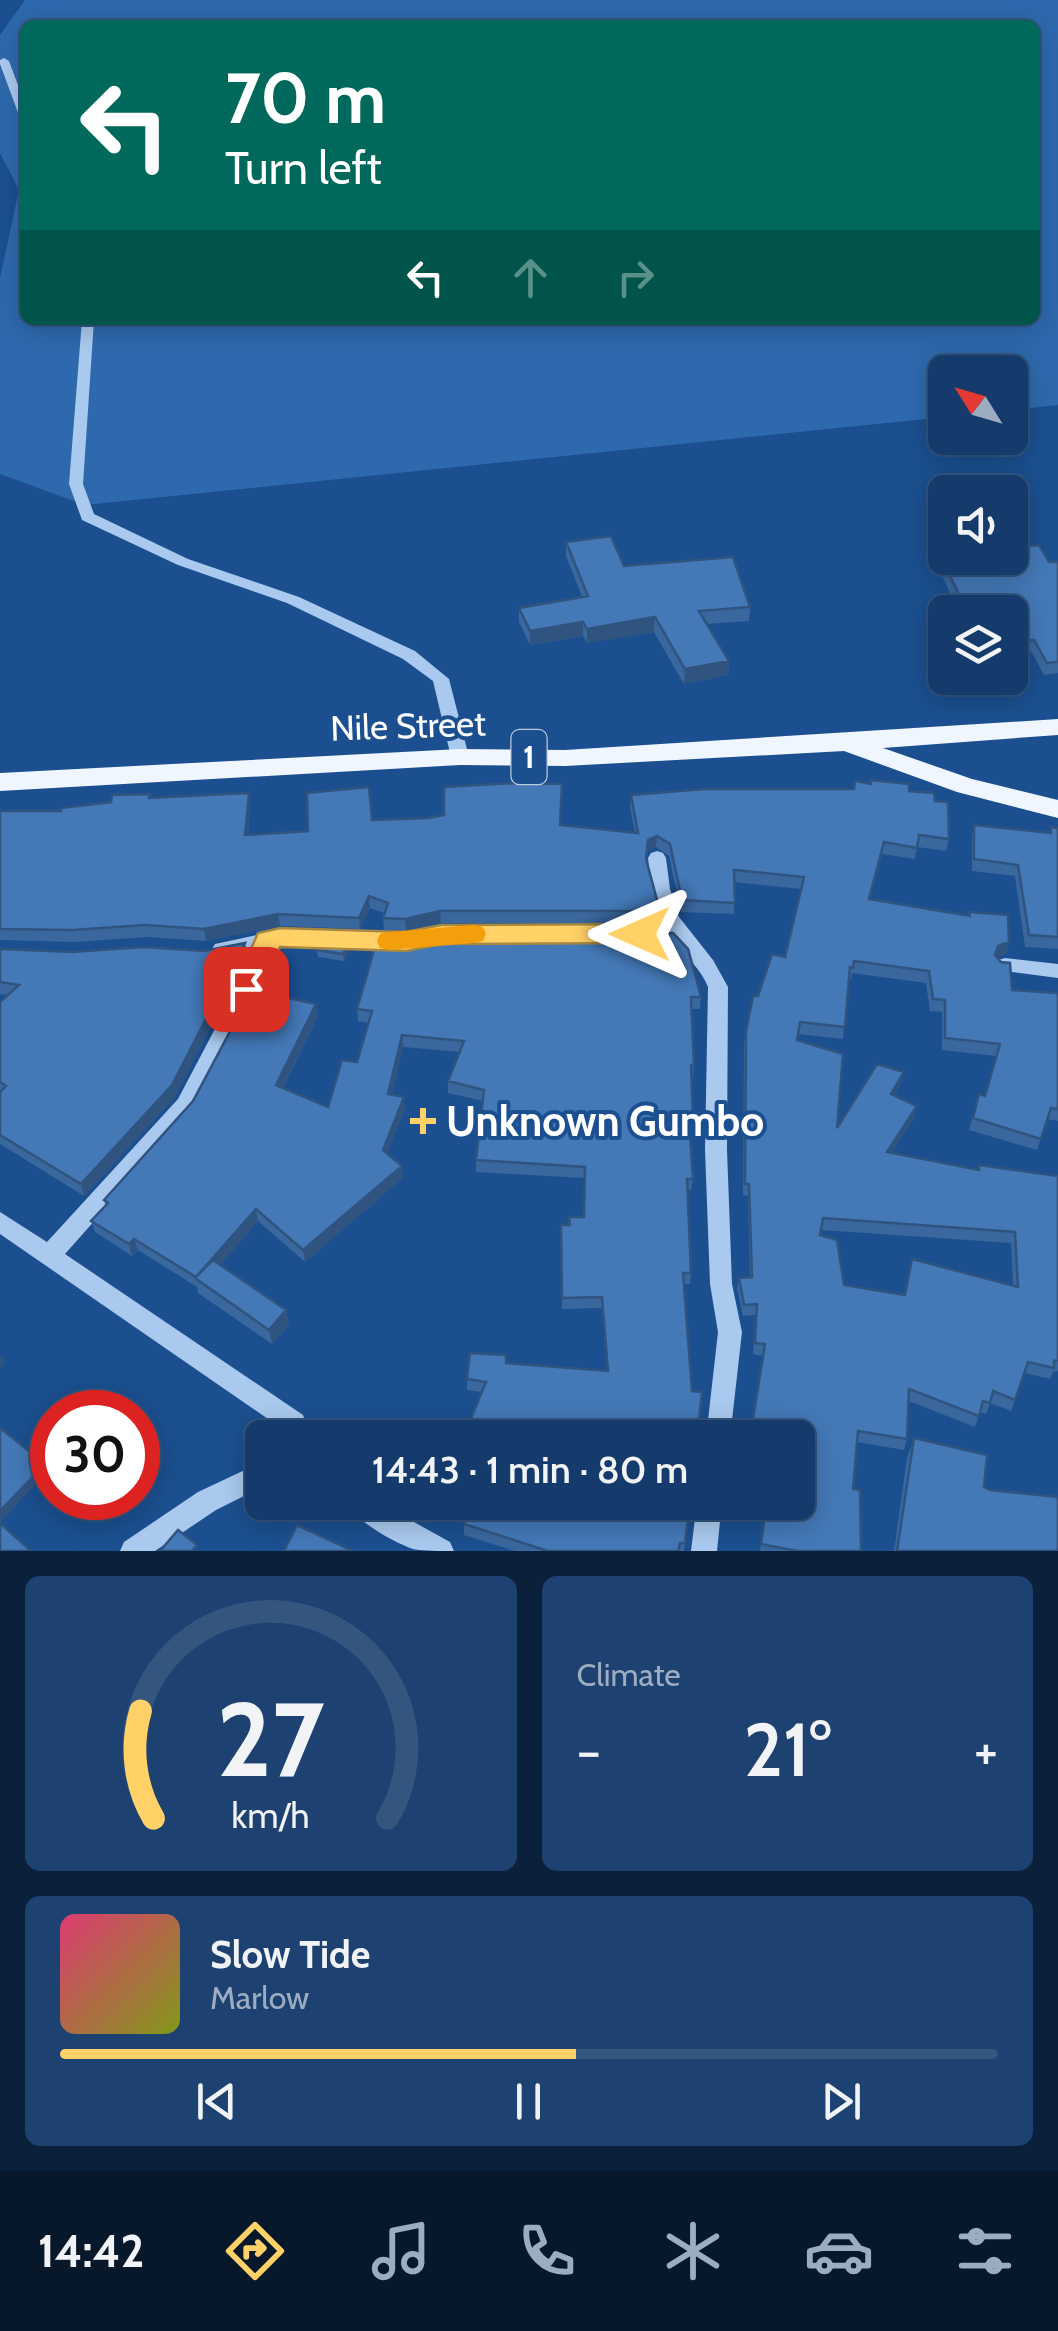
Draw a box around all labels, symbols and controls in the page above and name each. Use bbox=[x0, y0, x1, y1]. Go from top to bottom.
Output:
text: 70 m bbox=[225, 55, 386, 141]
icon: left bbox=[60, 60, 190, 190]
text: Turn left bbox=[225, 141, 382, 195]
icon: left bbox=[398, 250, 453, 305]
icon: ahead bbox=[503, 250, 558, 305]
icon: right bbox=[608, 250, 663, 305]
north arrow bbox=[928, 355, 1028, 455]
map controls bbox=[928, 355, 1028, 695]
button: sound bbox=[928, 475, 1028, 575]
button: layers bbox=[928, 595, 1028, 695]
street label: Nile Street bbox=[329, 701, 487, 750]
road number: 1 bbox=[512, 730, 546, 784]
position arrow bbox=[588, 882, 692, 986]
pin bbox=[204, 947, 289, 1032]
icon: arrive bbox=[219, 962, 274, 1017]
place label: Unknown Gumbo bbox=[446, 1095, 764, 1147]
marker: Unknown Gumbo bbox=[410, 1108, 436, 1134]
speed limit sign: 30 bbox=[30, 1390, 160, 1520]
text: 14:43 · 1 min · 80 m bbox=[372, 1446, 688, 1493]
text: Climate bbox=[577, 1655, 681, 1694]
text: 27 bbox=[217, 1676, 325, 1802]
text: 21° bbox=[743, 1704, 831, 1795]
text: − bbox=[577, 1717, 601, 1784]
text: + bbox=[974, 1717, 998, 1784]
text: km/h bbox=[232, 1794, 310, 1837]
text: Slow Tide bbox=[210, 1931, 370, 1978]
text: Marlow bbox=[210, 1978, 309, 2017]
icon: previous bbox=[189, 2074, 244, 2129]
icon: pause bbox=[501, 2074, 556, 2129]
icon: next bbox=[814, 2074, 869, 2129]
icon: directions bbox=[220, 2216, 290, 2286]
icon: music bbox=[366, 2216, 436, 2286]
icon: phone bbox=[512, 2216, 582, 2286]
icon: climate bbox=[658, 2216, 728, 2286]
icon: car bbox=[804, 2216, 874, 2286]
icon: filters bbox=[950, 2216, 1020, 2286]
text: 14:42 bbox=[38, 2224, 144, 2278]

